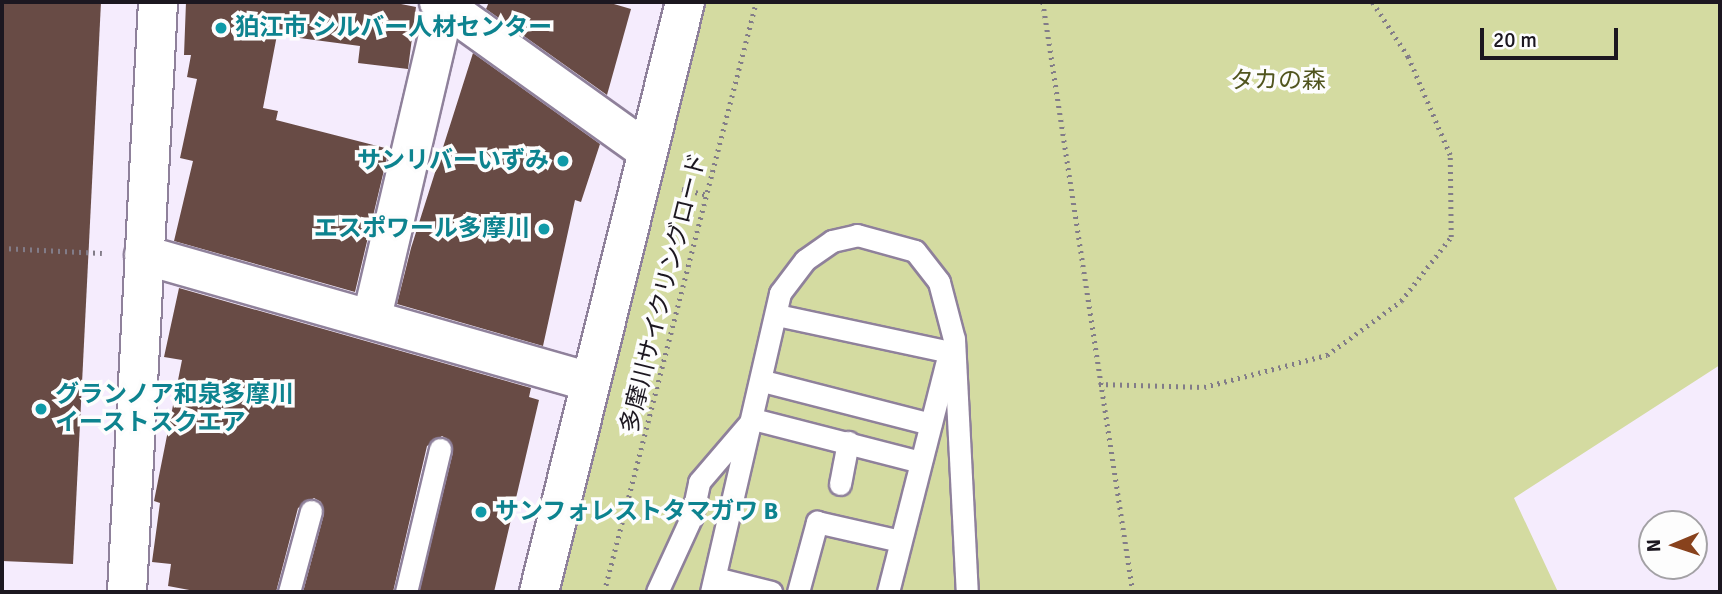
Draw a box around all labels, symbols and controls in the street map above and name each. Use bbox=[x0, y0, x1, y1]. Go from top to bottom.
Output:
place label: 狛江市 シルバー人材センター bbox=[235, 14, 552, 42]
scale bar bbox=[1484, 14, 1622, 58]
marker: 狛江市 シルバー人材センター bbox=[213, 20, 229, 36]
text: 20 m bbox=[1493, 27, 1537, 53]
park label: タカの森 bbox=[1230, 67, 1326, 95]
place label: サンリバーいずみ bbox=[357, 147, 549, 175]
street label: 多摩川サイクリングロード bbox=[615, 150, 713, 436]
marker: サンリバーいずみ bbox=[555, 153, 571, 169]
place label: エスポワール多摩川 bbox=[314, 215, 530, 243]
marker: エスポワール多摩川 bbox=[536, 221, 552, 237]
place label: グランノア和泉多摩川 イーストスクエア bbox=[55, 381, 295, 437]
marker: グランノア和泉多摩川 イーストスクエア bbox=[33, 401, 49, 417]
place label: サンフォレストタマガワ B bbox=[495, 498, 779, 526]
marker: サンフォレストタマガワ B bbox=[473, 504, 489, 520]
north arrow bbox=[1638, 510, 1708, 580]
text: N bbox=[1642, 539, 1666, 553]

